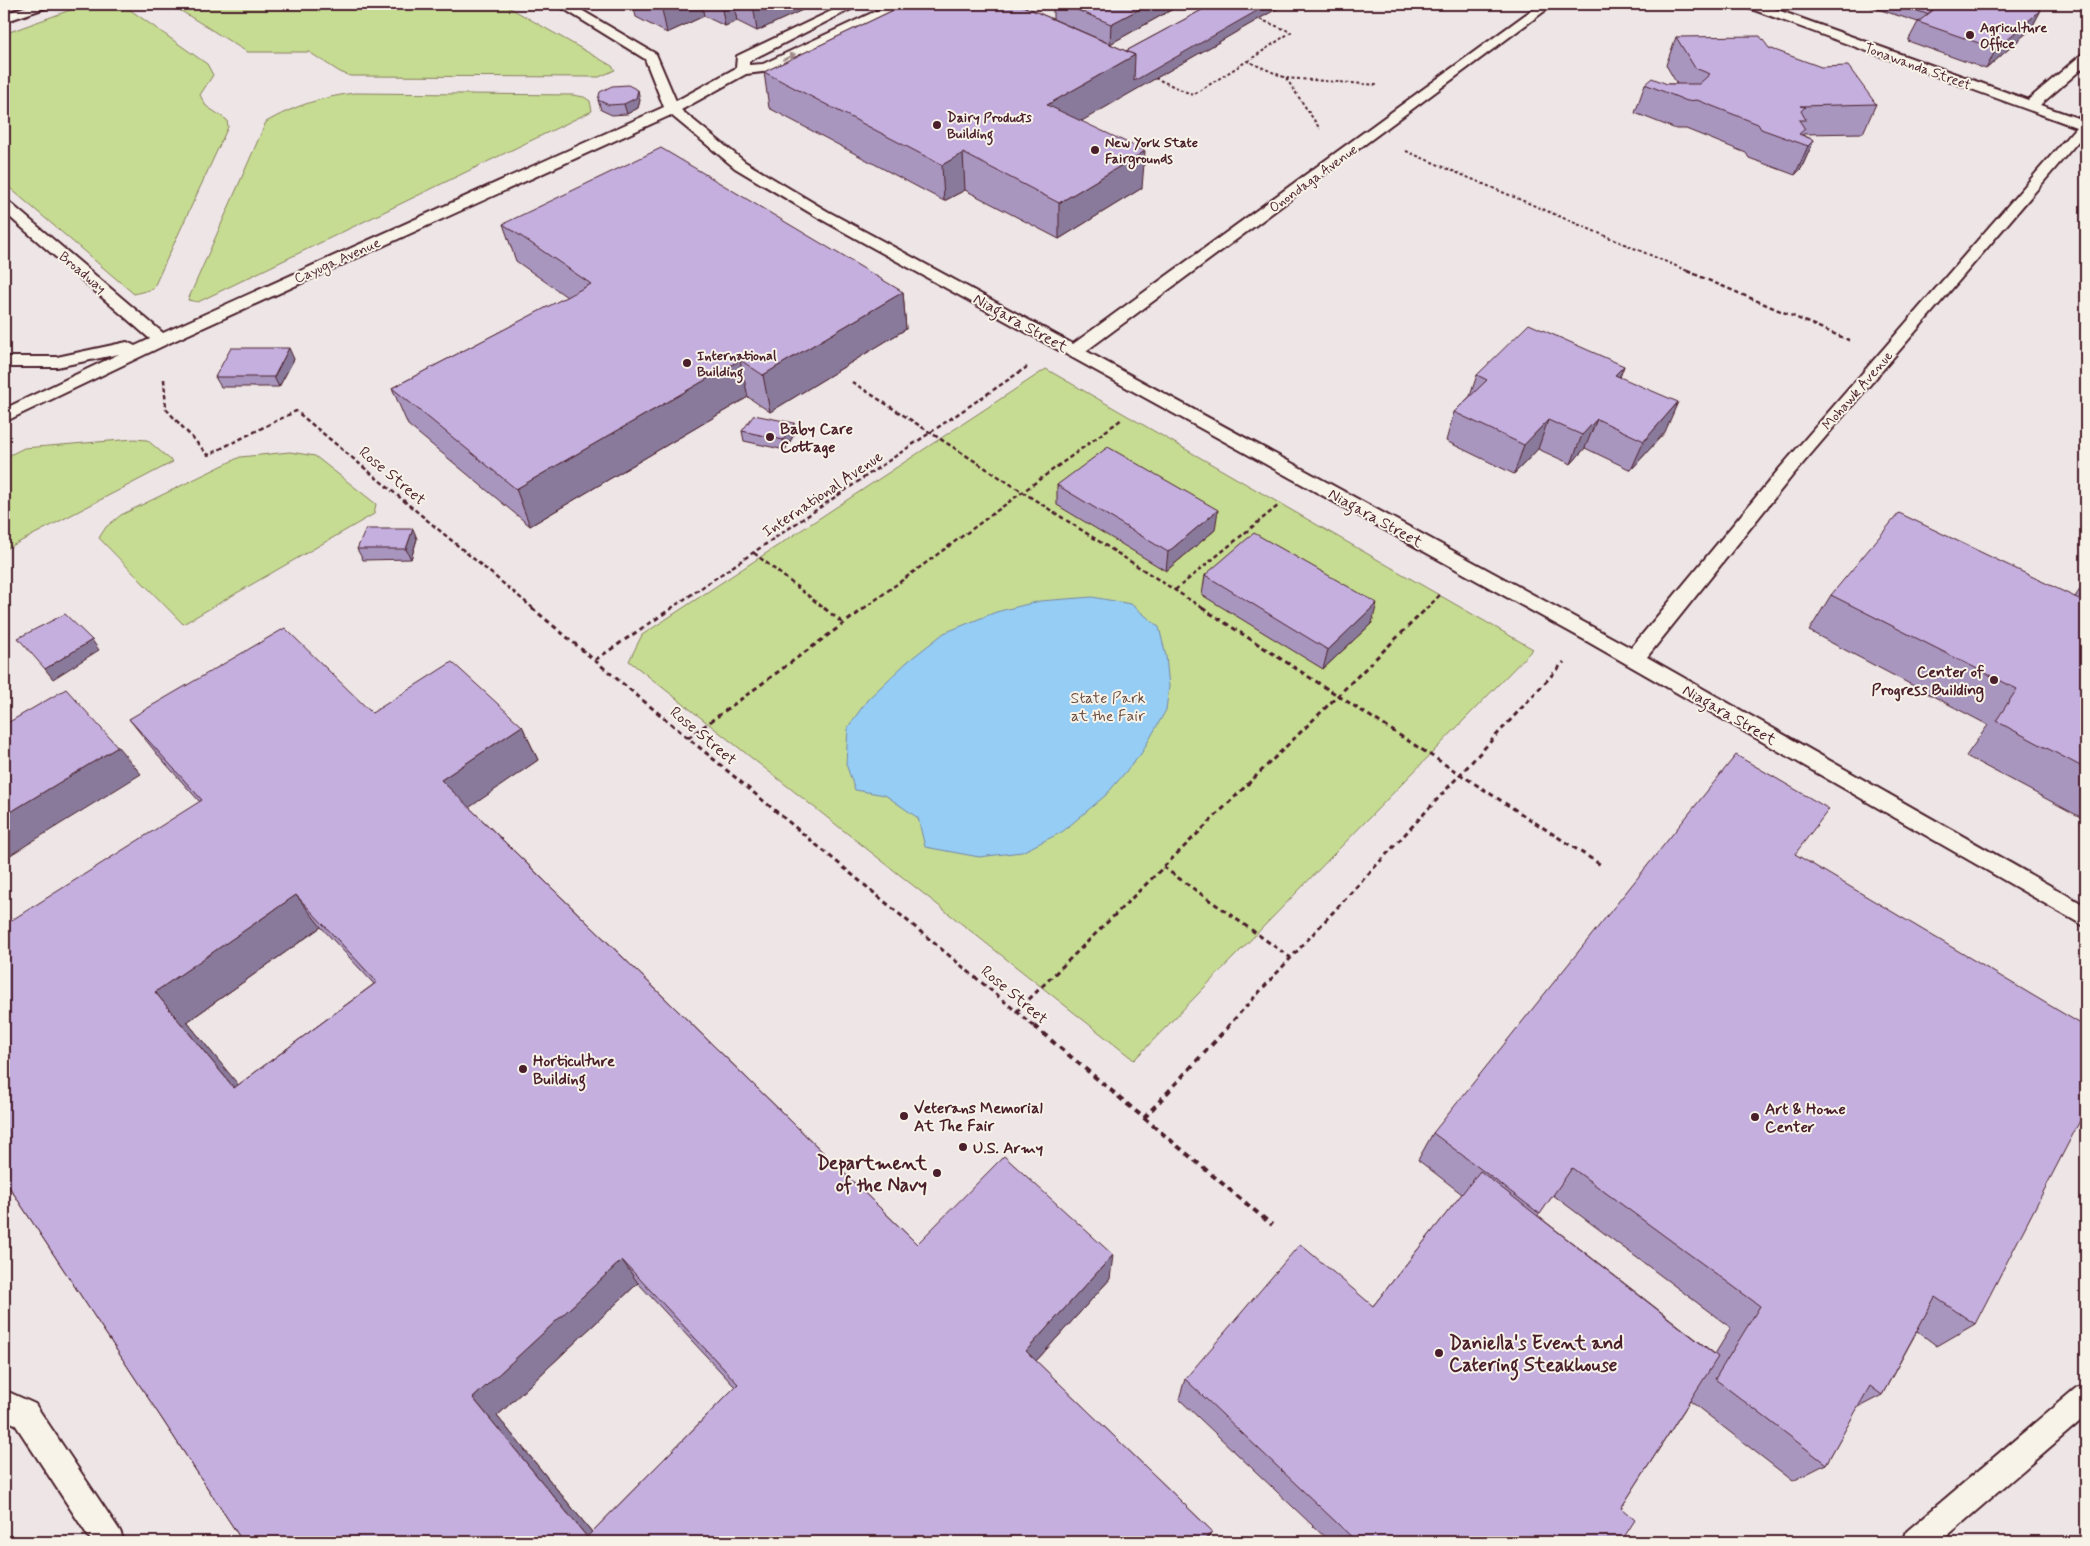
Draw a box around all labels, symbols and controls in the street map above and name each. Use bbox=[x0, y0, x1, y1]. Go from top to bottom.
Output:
place label: Agriculture Office bbox=[1980, 19, 2047, 53]
marker: Agriculture Office bbox=[1964, 29, 1976, 41]
street label: Tonawanda Street bbox=[1862, 39, 1974, 95]
one-way arrow bbox=[782, 53, 796, 61]
place label: Dairy Products Building bbox=[947, 109, 1033, 146]
marker: Dairy Products Building bbox=[931, 119, 943, 131]
place label: New York State Fairgrounds bbox=[1105, 134, 1198, 170]
street label: Onondaga Avenue bbox=[1266, 141, 1361, 217]
marker: New York State Fairgrounds bbox=[1089, 144, 1101, 156]
street label: Cayuga Avenue bbox=[292, 234, 384, 289]
street label: Broadway bbox=[55, 248, 110, 298]
street label: Niagara Street bbox=[969, 289, 1072, 359]
place label: International Building bbox=[697, 347, 777, 384]
street label: Mohawk Avenue bbox=[1818, 347, 1897, 434]
marker: International Building bbox=[681, 357, 693, 369]
place label: Baby Care Cottage bbox=[780, 419, 853, 459]
marker: Baby Care Cottage bbox=[764, 431, 776, 443]
street label: Rose Street bbox=[354, 442, 430, 511]
street label: International Avenue bbox=[758, 446, 888, 542]
street label: Niagara Street bbox=[1324, 484, 1427, 554]
place label: Center of Progress Building bbox=[1871, 662, 1984, 703]
marker: Center of Progress Building bbox=[1988, 674, 2000, 686]
street label: Niagara Street bbox=[1678, 680, 1780, 752]
park label: State Park at the Fair bbox=[1071, 688, 1146, 727]
street label: Rose Street bbox=[665, 702, 741, 771]
street label: Rose Street bbox=[976, 961, 1052, 1030]
place label: Horticulture Building bbox=[533, 1051, 615, 1092]
marker: Horticulture Building bbox=[517, 1063, 529, 1075]
place label: Veterans Memorial At The Fair bbox=[914, 1098, 1043, 1137]
place label: Art & Home Center bbox=[1765, 1099, 1846, 1138]
marker: Veterans Memorial At The Fair bbox=[898, 1110, 910, 1122]
marker: Art & Home Center bbox=[1749, 1111, 1761, 1123]
place label: U.S. Army bbox=[973, 1138, 1043, 1159]
marker: U.S. Army bbox=[957, 1141, 969, 1153]
place label: Department of the Navy bbox=[817, 1151, 928, 1198]
marker: Department of the Navy bbox=[931, 1167, 943, 1179]
place label: Daniella's Event and Catering Steakhouse bbox=[1449, 1331, 1623, 1381]
marker: Daniella's Event and Catering Steakhouse bbox=[1433, 1347, 1445, 1359]

